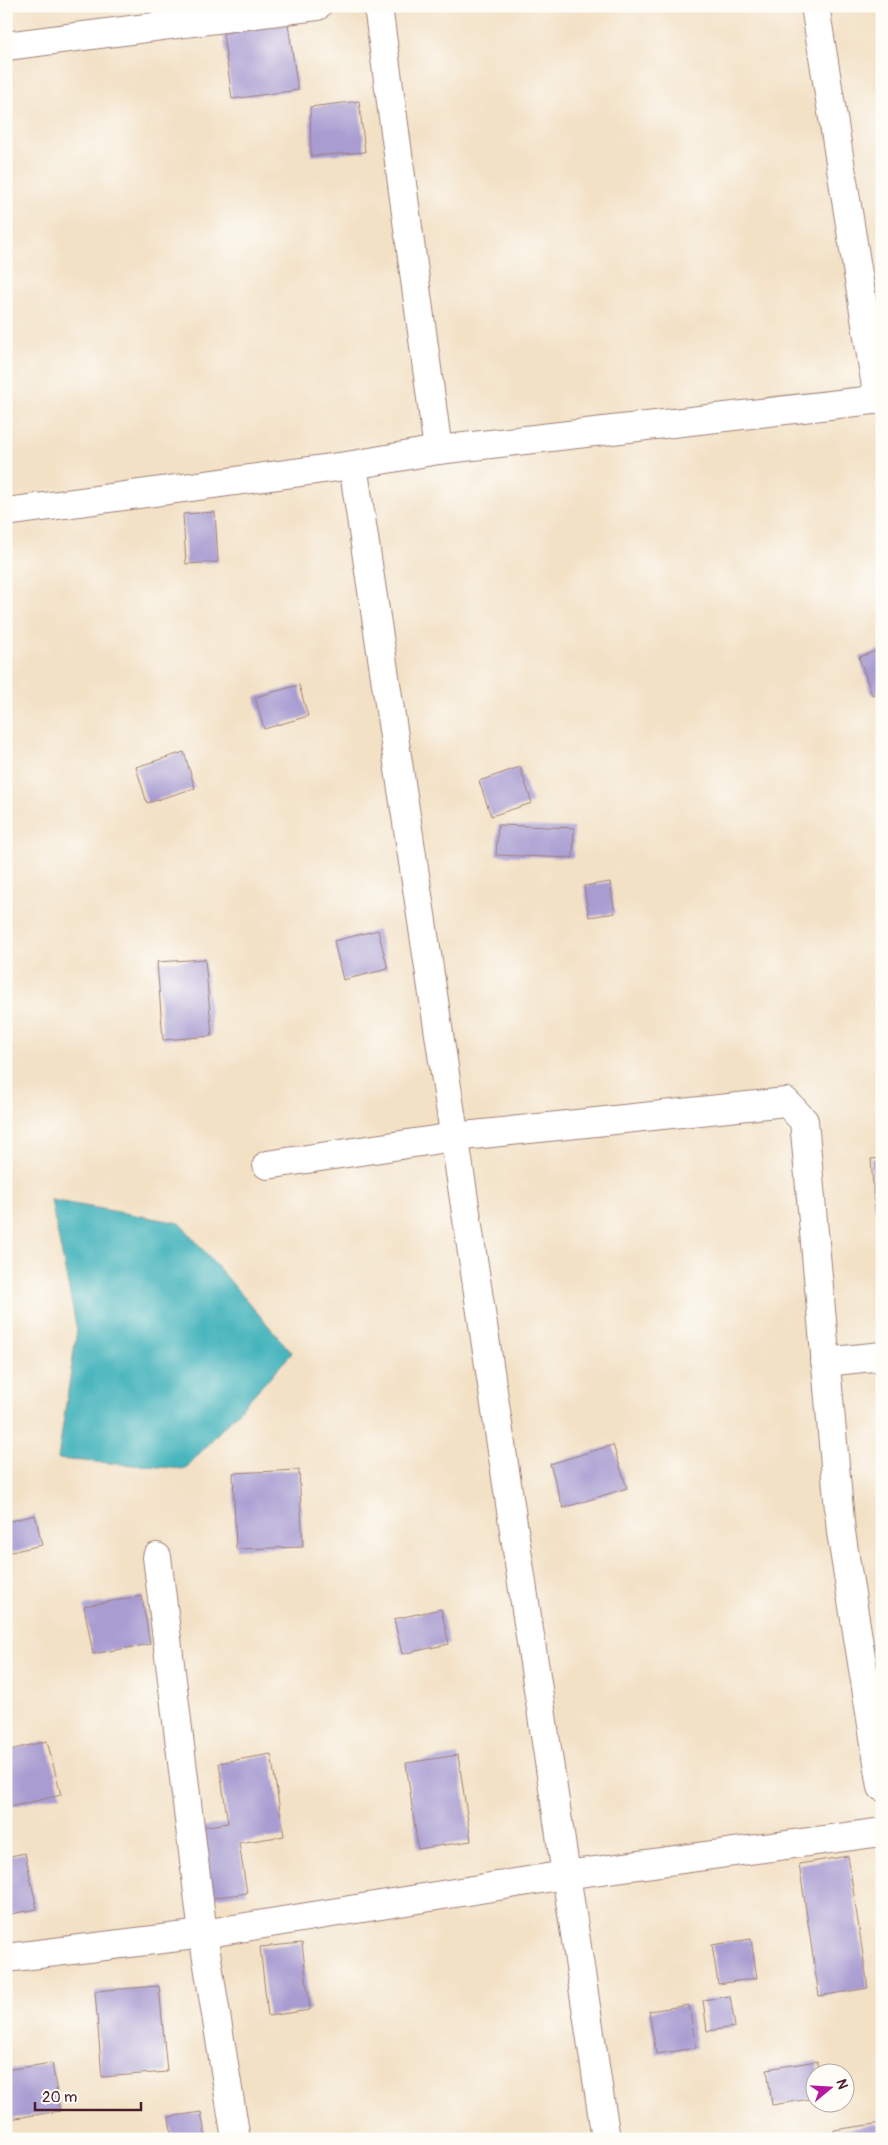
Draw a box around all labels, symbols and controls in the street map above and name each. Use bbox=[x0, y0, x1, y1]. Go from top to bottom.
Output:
north arrow bbox=[806, 2062, 856, 2112]
text: N bbox=[832, 2077, 851, 2091]
scale bar bbox=[35, 2080, 141, 2112]
text: 20 m bbox=[42, 2088, 77, 2107]

